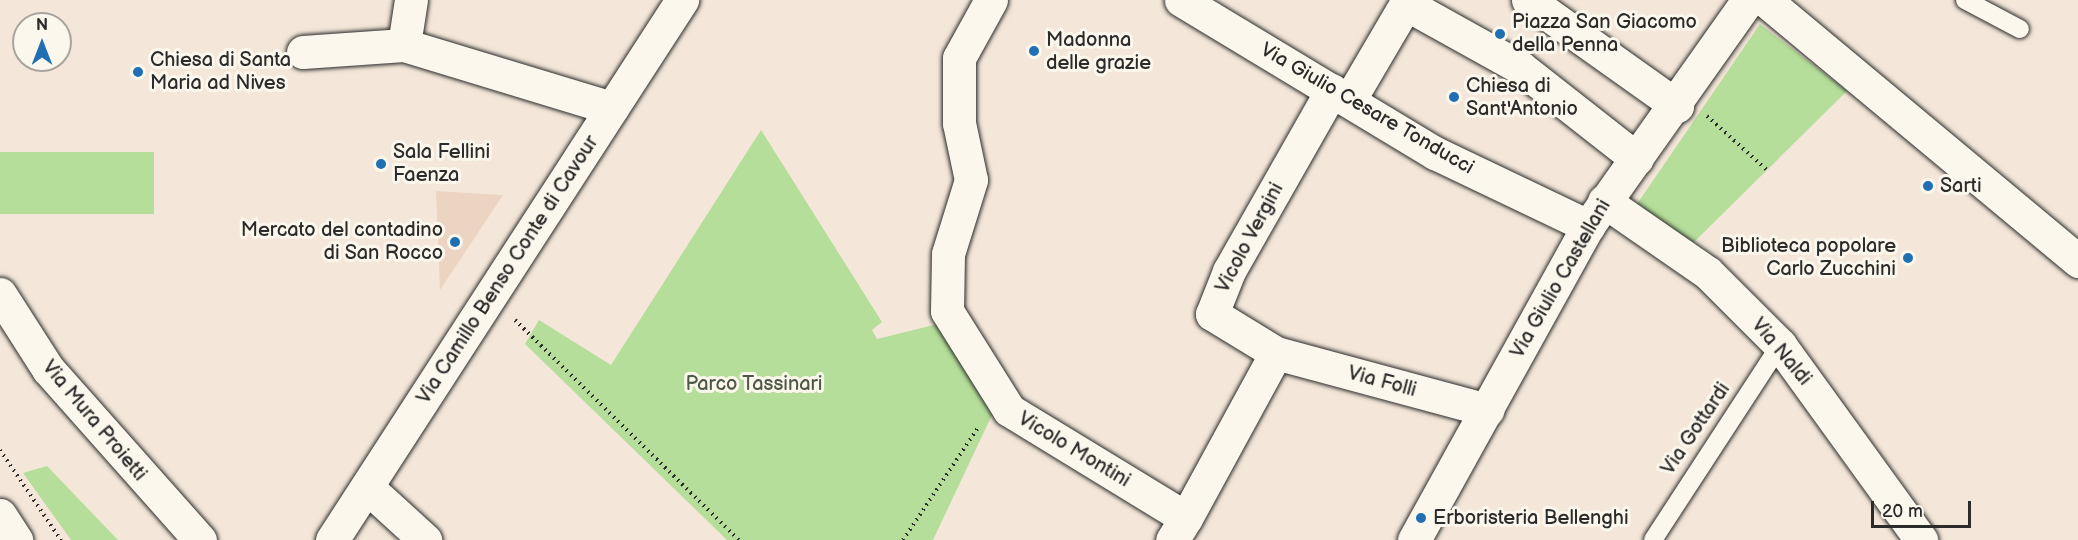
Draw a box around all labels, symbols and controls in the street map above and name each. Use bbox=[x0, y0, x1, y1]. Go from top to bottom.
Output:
place label: Piazza San Giacomo della Penna bbox=[1512, 11, 1697, 58]
north arrow bbox=[12, 12, 72, 72]
text: N bbox=[36, 16, 48, 35]
marker: Piazza San Giacomo della Penna bbox=[1493, 27, 1507, 41]
place label: Madonna delle grazie bbox=[1046, 28, 1151, 75]
street label: Via Giulio Cesare Tonducci bbox=[1256, 38, 1478, 180]
marker: Madonna delle grazie bbox=[1027, 44, 1041, 58]
place label: Chiesa di Santa Maria ad Nives bbox=[150, 48, 292, 95]
marker: Chiesa di Santa Maria ad Nives bbox=[131, 65, 145, 79]
place label: Chiesa di Sant'Antonio bbox=[1466, 74, 1578, 121]
marker: Chiesa di Sant'Antonio bbox=[1447, 90, 1461, 104]
street label: Via Camillo Benso Conte di Cavour bbox=[412, 131, 604, 409]
place label: Sala Fellini Faenza bbox=[393, 140, 490, 187]
marker: Sala Fellini Faenza bbox=[374, 157, 388, 171]
place label: Sarti bbox=[1940, 174, 1982, 198]
street label: Vicolo Vergini bbox=[1211, 179, 1289, 297]
marker: Sarti bbox=[1921, 179, 1935, 193]
street label: Via Giulio Castellani bbox=[1506, 195, 1616, 363]
place label: Mercato del contadino di San Rocco bbox=[241, 219, 443, 266]
place label: Biblioteca popolare Carlo Zucchini bbox=[1721, 234, 1896, 281]
marker: Mercato del contadino di San Rocco bbox=[448, 235, 462, 249]
marker: Biblioteca popolare Carlo Zucchini bbox=[1901, 251, 1915, 265]
street label: Via Naldi bbox=[1746, 313, 1816, 391]
street label: Via Mura Proietti bbox=[37, 356, 151, 486]
street label: Via Folli bbox=[1345, 361, 1419, 403]
park label: Parco Tassinari bbox=[685, 372, 823, 396]
street label: Via Gottardi bbox=[1656, 378, 1736, 480]
street label: Vicolo Montini bbox=[1013, 407, 1135, 493]
scale bar bbox=[1874, 489, 1974, 527]
text: 20 m bbox=[1882, 501, 1923, 522]
place label: Erboristeria Bellenghi bbox=[1433, 506, 1629, 530]
marker: Erboristeria Bellenghi bbox=[1414, 511, 1428, 525]

